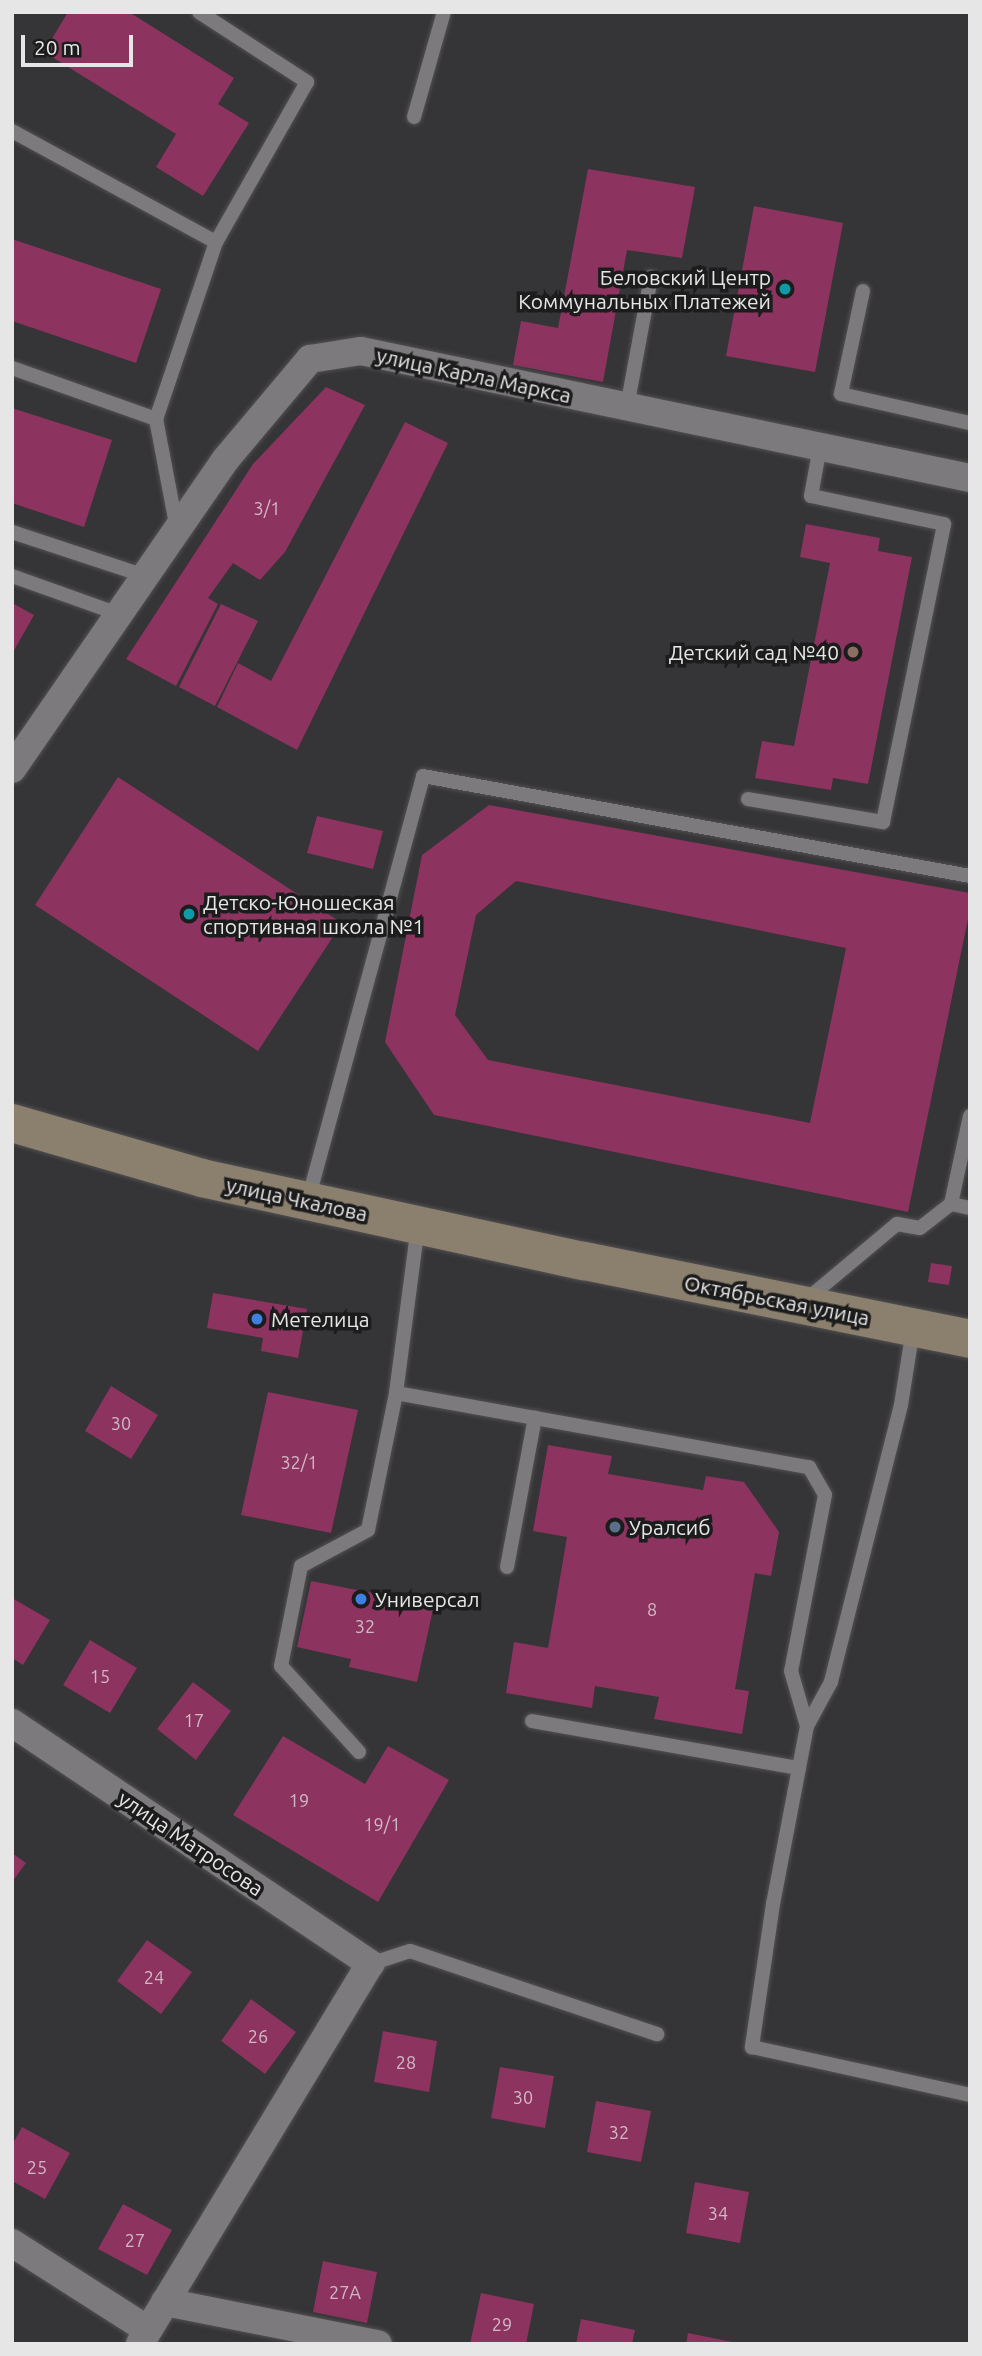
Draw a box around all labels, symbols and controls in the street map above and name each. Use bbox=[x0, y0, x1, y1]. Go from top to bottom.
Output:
scale bar bbox=[24, 21, 136, 65]
text: 20 m bbox=[34, 35, 81, 59]
place label: Беловский Центр Коммунальных Платежей bbox=[518, 264, 771, 314]
marker: Беловский Центр Коммунальных Платежей bbox=[777, 281, 793, 297]
street label: улица Карла Маркса bbox=[374, 342, 574, 408]
house number: 3/1 bbox=[254, 497, 280, 519]
place label: Детский сад №40 bbox=[669, 639, 839, 665]
marker: Детский сад №40 bbox=[845, 644, 861, 660]
place label: Детско-Юношеская спортивная школа №1 bbox=[203, 889, 424, 939]
marker: Детско-Юношеская спортивная школа №1 bbox=[181, 906, 197, 922]
street label: улица Чкалова bbox=[224, 1172, 370, 1226]
street label: Октябрьская улица bbox=[682, 1270, 872, 1330]
place label: Метелица bbox=[271, 1306, 369, 1332]
marker: Метелица bbox=[249, 1311, 265, 1327]
house number: 30 bbox=[111, 1412, 131, 1434]
house number: 32/1 bbox=[280, 1451, 318, 1473]
place label: Уралсиб bbox=[629, 1514, 710, 1540]
marker: Уралсиб bbox=[607, 1519, 623, 1535]
place label: Универсал bbox=[375, 1586, 480, 1612]
marker: Универсал bbox=[353, 1591, 369, 1607]
house number: 8 bbox=[647, 1598, 657, 1620]
house number: 32 bbox=[355, 1615, 375, 1637]
house number: 15 bbox=[90, 1665, 110, 1687]
house number: 17 bbox=[184, 1709, 204, 1731]
street label: улица Матросова bbox=[114, 1785, 268, 1901]
house number: 19 bbox=[289, 1789, 309, 1811]
house number: 19/1 bbox=[363, 1813, 401, 1835]
house number: 24 bbox=[144, 1966, 164, 1988]
house number: 26 bbox=[248, 2025, 268, 2047]
house number: 28 bbox=[396, 2051, 416, 2073]
house number: 30 bbox=[513, 2086, 533, 2108]
house number: 32 bbox=[609, 2121, 629, 2143]
house number: 25 bbox=[27, 2156, 47, 2178]
house number: 34 bbox=[708, 2202, 728, 2224]
house number: 27 bbox=[125, 2229, 145, 2251]
house number: 27А bbox=[329, 2281, 361, 2303]
house number: 29 bbox=[492, 2313, 512, 2335]

